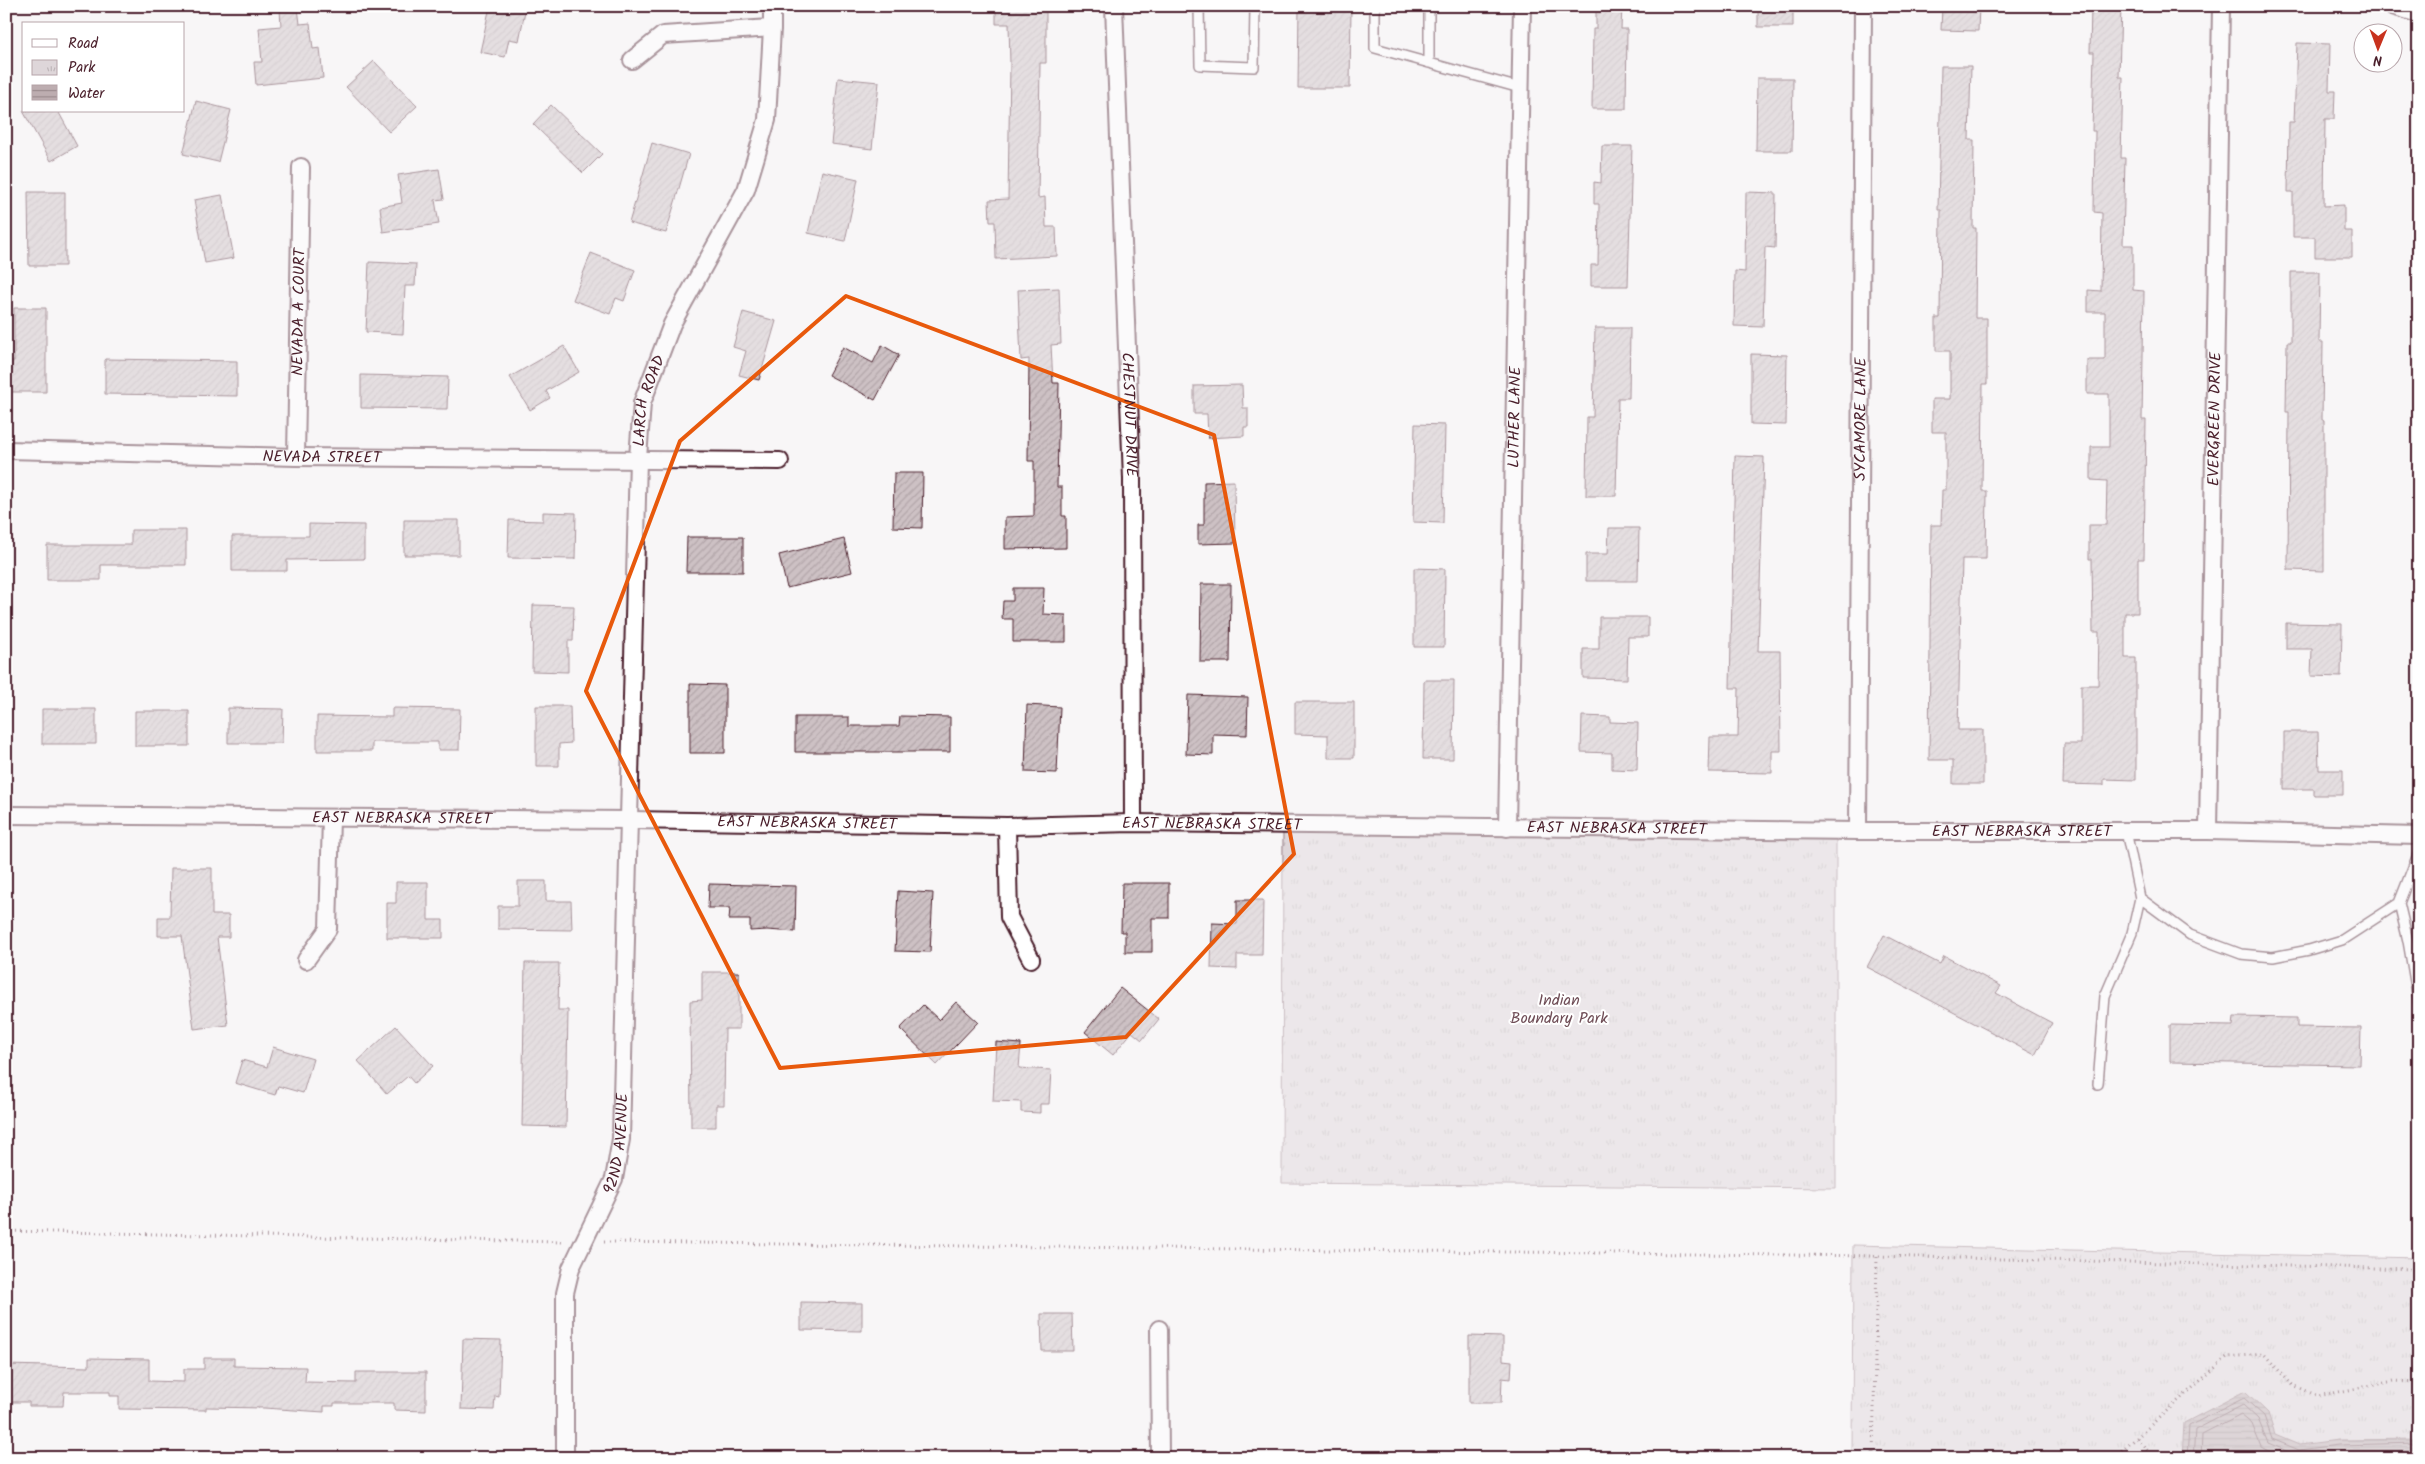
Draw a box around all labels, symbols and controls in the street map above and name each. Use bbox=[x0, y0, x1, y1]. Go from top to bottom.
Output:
legend bbox=[22, 22, 185, 112]
north arrow bbox=[2352, 22, 2402, 72]
text: Road bbox=[68, 32, 99, 56]
text: N bbox=[2373, 49, 2382, 71]
text: Park bbox=[68, 56, 96, 80]
text: Water bbox=[68, 82, 105, 106]
street label: NEVADA A COURT bbox=[285, 246, 312, 376]
street label: LARCH ROAD bbox=[626, 351, 672, 447]
street label: EVERGREEN DRIVE bbox=[2201, 351, 2228, 486]
street label: CHESTNUT DRIVE bbox=[1115, 352, 1144, 478]
street label: SYCAMORE LANE bbox=[1848, 357, 1873, 481]
street label: LUTHER LANE bbox=[1501, 365, 1528, 468]
street label: NEVADA STREET bbox=[262, 444, 383, 470]
street label: EAST NEBRASKA STREET bbox=[312, 805, 494, 831]
street label: EAST NEBRASKA STREET bbox=[717, 809, 899, 837]
street label: EAST NEBRASKA STREET bbox=[1122, 810, 1303, 837]
street label: EAST NEBRASKA STREET bbox=[1527, 815, 1708, 842]
street label: EAST NEBRASKA STREET bbox=[1932, 819, 2113, 844]
park label: Indian Boundary Park bbox=[1510, 988, 1608, 1031]
street label: 92ND AVENUE bbox=[596, 1092, 635, 1198]

